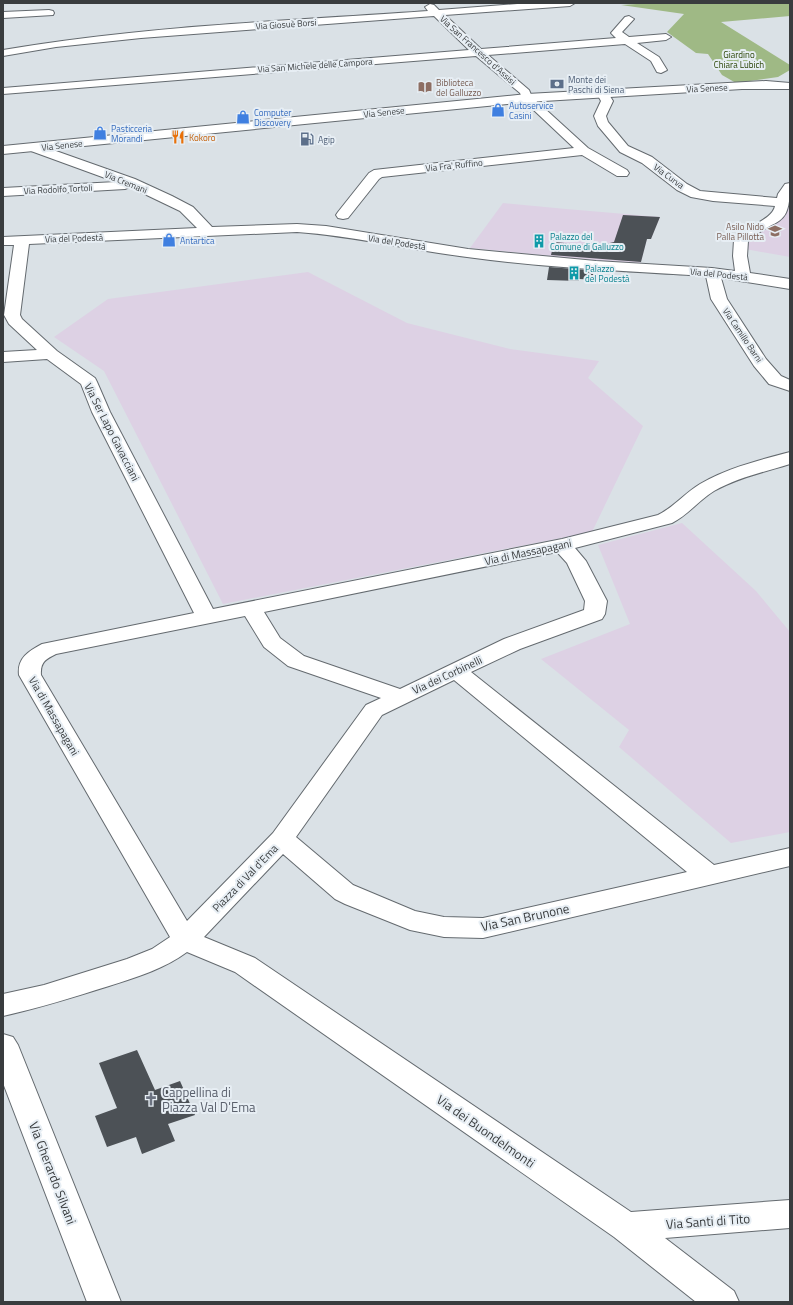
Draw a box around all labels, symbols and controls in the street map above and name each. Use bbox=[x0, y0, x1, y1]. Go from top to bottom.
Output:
street label: Via San Francesco d'Assisi bbox=[437, 12, 519, 88]
street label: Via Giosuè Borsi bbox=[255, 15, 317, 33]
park label: Giardino Chiara Lubich bbox=[714, 48, 764, 71]
street label: Via San Michele delle Campora bbox=[257, 54, 373, 76]
place label: Monte dei Paschi di Siena bbox=[568, 73, 625, 96]
place label: Biblioteca del Galluzzo bbox=[436, 76, 482, 99]
bank icon: Monte dei Paschi di Siena bbox=[549, 76, 565, 92]
library icon: Biblioteca del Galluzzo bbox=[417, 79, 433, 95]
street label: Via Senese bbox=[686, 80, 728, 96]
place label: Autoservice Casini bbox=[509, 99, 554, 122]
shop icon: Autoservice Casini bbox=[490, 102, 506, 118]
street label: Via Senese bbox=[363, 103, 406, 121]
place label: Computer Discovery bbox=[254, 106, 291, 129]
shop icon: Computer Discovery bbox=[235, 109, 251, 125]
place label: Pasticceria Morandi bbox=[111, 122, 152, 145]
shop icon: Pasticceria Morandi bbox=[92, 125, 108, 141]
restaurant icon: Kokoro bbox=[170, 129, 186, 145]
place label: Kokoro bbox=[189, 131, 216, 144]
fuel station icon: Agip bbox=[299, 131, 315, 147]
place label: Agip bbox=[318, 133, 335, 146]
street label: Via Senese bbox=[41, 136, 84, 154]
street label: Via Fra' Ruffino bbox=[425, 156, 484, 174]
street label: Via Curva bbox=[651, 160, 687, 192]
street label: Via Cremani bbox=[103, 168, 149, 196]
street label: Via Rodolfo Tortoli bbox=[23, 181, 93, 197]
place label: Asilo Nido Palla Pillotta bbox=[717, 220, 764, 243]
school or university icon: Asilo Nido Palla Pillotta bbox=[767, 223, 783, 239]
street label: Via del Podestà bbox=[45, 230, 104, 246]
place label: Palazzo del Comune di Galluzzo bbox=[550, 230, 624, 253]
street label: Via del Podestà bbox=[367, 231, 427, 253]
shop icon: Antartica bbox=[161, 232, 177, 248]
building icon: Palazzo del Comune di Galluzzo bbox=[531, 233, 547, 249]
place label: Antartica bbox=[180, 234, 215, 247]
place label: Palazzo del Podestà bbox=[585, 262, 630, 285]
street label: Via del Podestà bbox=[689, 264, 749, 284]
building icon: Palazzo del Podestà bbox=[566, 265, 582, 281]
street label: Via Camillo Barni bbox=[720, 305, 766, 365]
street label: Via Ser Lapo Gavacciani bbox=[80, 380, 144, 484]
street label: Via di Massapagani bbox=[483, 535, 573, 569]
street label: Via dei Corbinelli bbox=[409, 652, 485, 698]
street label: Via di Massapagani bbox=[25, 674, 83, 758]
street label: Piazza di Val d'Ema bbox=[209, 840, 282, 915]
street label: Via San Brunone bbox=[479, 898, 571, 936]
place label: Cappellina di Piazza Val D'Ema bbox=[162, 1082, 256, 1117]
street label: Via dei Buondelmonti bbox=[433, 1089, 539, 1173]
church icon: Cappellina di Piazza Val D'Ema bbox=[143, 1091, 159, 1107]
street label: Via Gherardo Silvani bbox=[24, 1119, 82, 1227]
street label: Via Santi di Tito bbox=[665, 1208, 751, 1234]

